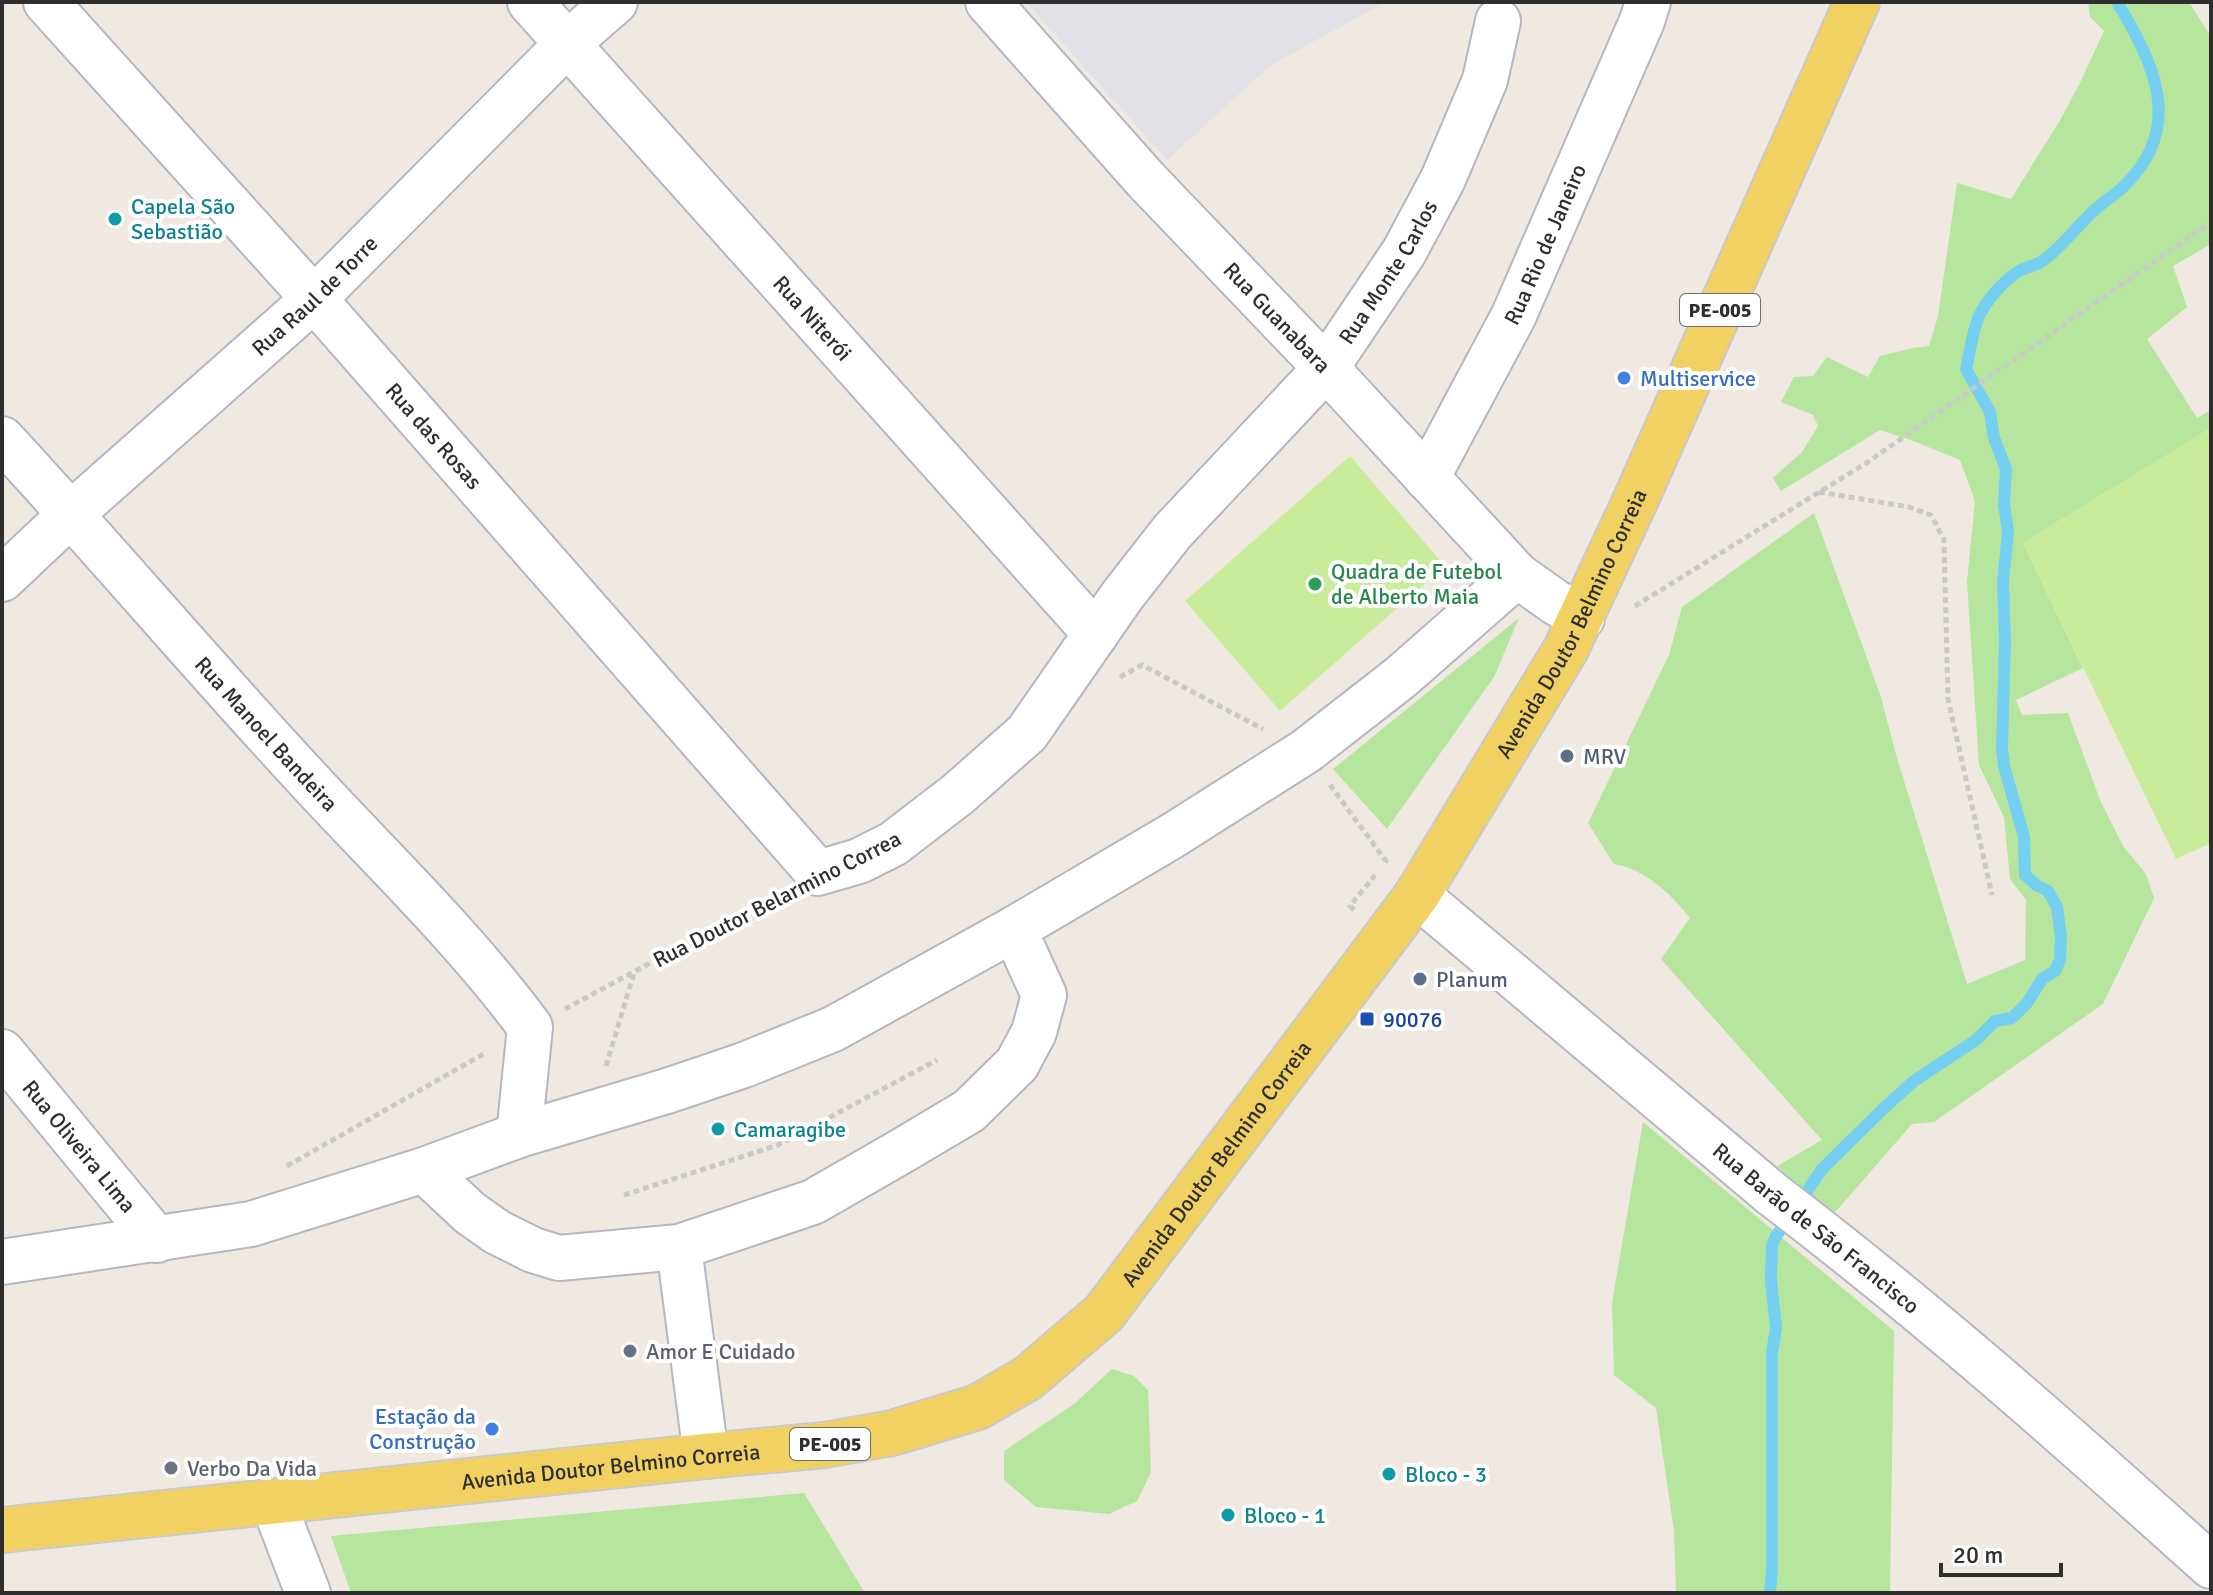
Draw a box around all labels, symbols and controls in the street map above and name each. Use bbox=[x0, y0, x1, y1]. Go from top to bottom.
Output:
street label: Rua Rio de Janeiro bbox=[1498, 160, 1592, 329]
place label: Capela São Sebastião bbox=[131, 193, 235, 245]
street label: Rua Monte Carlos bbox=[1333, 195, 1443, 349]
marker: Capela São Sebastião bbox=[106, 210, 124, 228]
street label: Rua Raul de Torre bbox=[246, 230, 383, 361]
street label: Rua Guanabara bbox=[1218, 256, 1337, 378]
street label: Rua Niterói bbox=[768, 270, 858, 366]
road number: PE-005 bbox=[1680, 294, 1760, 326]
place label: Multiservice bbox=[1640, 365, 1756, 392]
marker: Multiservice bbox=[1615, 369, 1633, 387]
street label: Rua das Rosas bbox=[380, 377, 488, 495]
street label: Avenida Doutor Belmino Correia bbox=[1490, 485, 1652, 763]
place label: Quadra de Futebol de Alberto Maia bbox=[1331, 558, 1502, 610]
marker: Quadra de Futebol de Alberto Maia bbox=[1306, 575, 1324, 593]
street label: Rua Manoel Bandeira bbox=[189, 651, 344, 817]
place label: MRV bbox=[1583, 743, 1627, 770]
marker: MRV bbox=[1558, 747, 1576, 765]
street label: Rua Doutor Belarmino Correa bbox=[648, 825, 906, 973]
place label: Planum bbox=[1436, 966, 1508, 993]
marker: Planum bbox=[1411, 970, 1429, 988]
place label: 90076 bbox=[1383, 1006, 1442, 1033]
marker: 90076 bbox=[1358, 1010, 1376, 1028]
street label: Avenida Doutor Belmino Correia bbox=[1115, 1035, 1317, 1292]
street label: Rua Oliveira Lima bbox=[17, 1074, 142, 1218]
place label: Camaragibe bbox=[734, 1116, 846, 1143]
marker: Camaragibe bbox=[709, 1120, 727, 1138]
street label: Rua Barão de São Francisco bbox=[1707, 1137, 1925, 1319]
place label: Amor E Cuidado bbox=[646, 1338, 796, 1365]
marker: Amor E Cuidado bbox=[621, 1342, 639, 1360]
place label: Estação da Construção bbox=[369, 1403, 476, 1455]
marker: Estação da Construção bbox=[483, 1420, 501, 1438]
road number: PE-005 bbox=[790, 1428, 870, 1460]
street label: Avenida Doutor Belmino Correia bbox=[460, 1438, 761, 1495]
place label: Verbo Da Vida bbox=[187, 1455, 317, 1482]
marker: Verbo Da Vida bbox=[162, 1459, 180, 1477]
place label: Bloco - 3 bbox=[1405, 1461, 1487, 1488]
marker: Bloco - 3 bbox=[1380, 1465, 1398, 1483]
place label: Bloco - 1 bbox=[1244, 1502, 1326, 1529]
marker: Bloco - 1 bbox=[1219, 1506, 1237, 1524]
scale bar bbox=[1941, 1527, 2061, 1577]
text: 20 m bbox=[1953, 1540, 2003, 1570]

